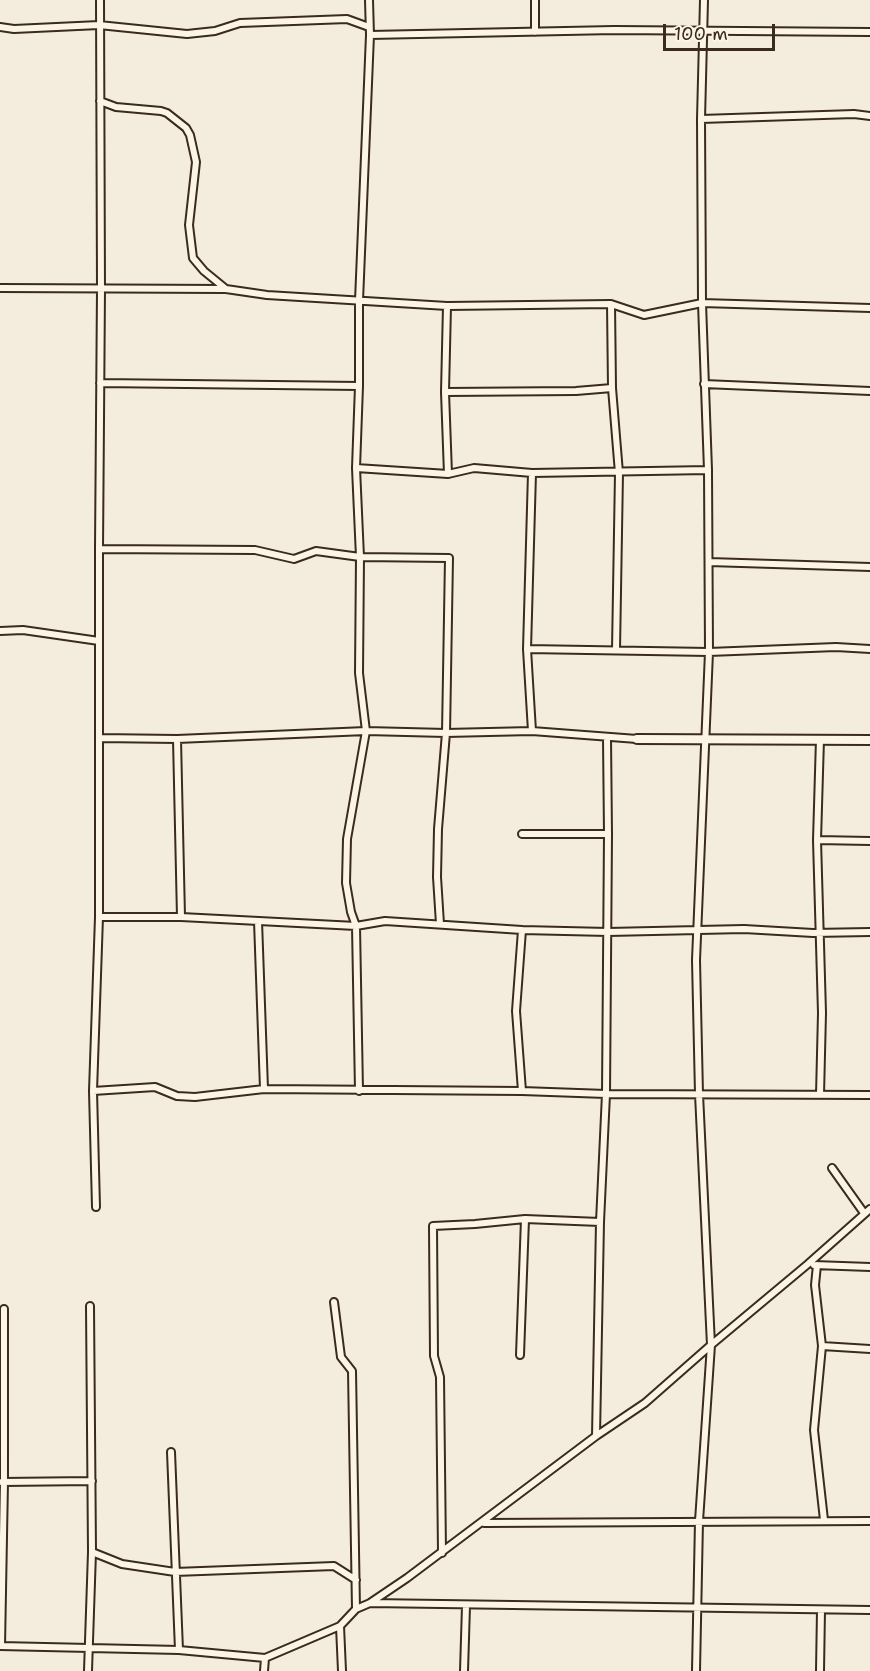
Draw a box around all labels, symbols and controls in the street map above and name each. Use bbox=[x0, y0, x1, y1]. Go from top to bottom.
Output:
scale bar bbox=[666, 12, 778, 50]
text: 100 m bbox=[674, 22, 728, 46]

